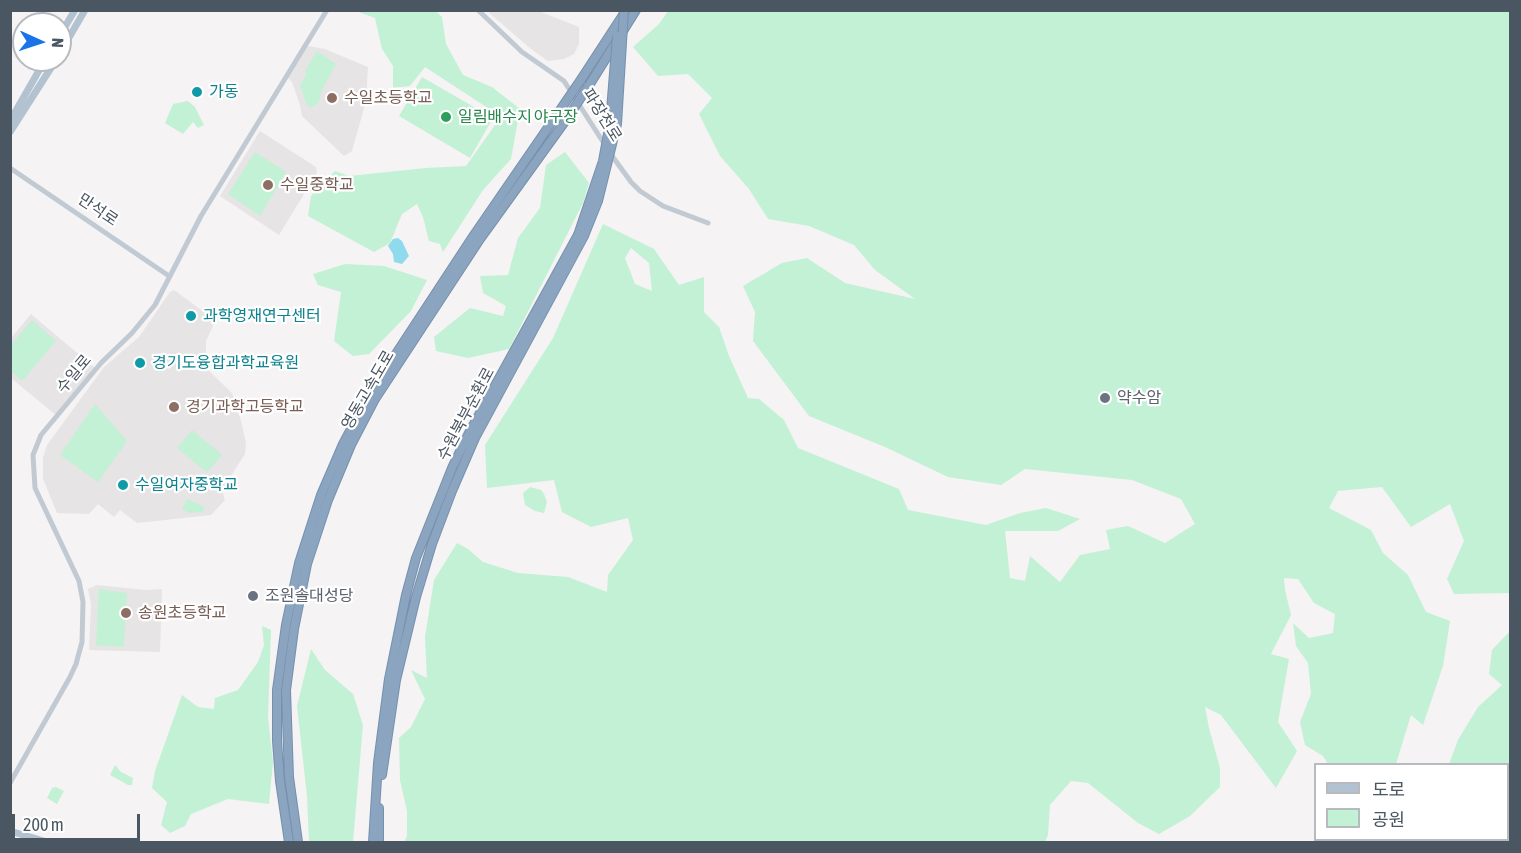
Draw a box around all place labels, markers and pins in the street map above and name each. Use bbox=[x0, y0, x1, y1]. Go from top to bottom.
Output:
place label: 가동 bbox=[209, 82, 238, 102]
marker: 가동 bbox=[190, 85, 204, 99]
place label: 수일초등학교 bbox=[344, 88, 432, 108]
marker: 수일초등학교 bbox=[325, 91, 339, 105]
place label: 일림배수지 야구장 bbox=[458, 107, 578, 127]
marker: 일림배수지 야구장 bbox=[439, 110, 453, 124]
place label: 수일중학교 bbox=[280, 175, 354, 195]
marker: 수일중학교 bbox=[261, 178, 275, 192]
place label: 과학영재연구센터 bbox=[203, 306, 321, 326]
marker: 과학영재연구센터 bbox=[184, 309, 198, 323]
place label: 경기도융합과학교육원 bbox=[152, 353, 299, 373]
marker: 경기도융합과학교육원 bbox=[133, 356, 147, 370]
place label: 약수암 bbox=[1117, 388, 1161, 408]
marker: 약수암 bbox=[1098, 391, 1112, 405]
place label: 경기과학고등학교 bbox=[186, 397, 304, 417]
marker: 경기과학고등학교 bbox=[167, 400, 181, 414]
place label: 수일여자중학교 bbox=[135, 475, 238, 495]
marker: 수일여자중학교 bbox=[116, 478, 130, 492]
place label: 조원솔대성당 bbox=[265, 586, 353, 606]
marker: 조원솔대성당 bbox=[246, 589, 260, 603]
place label: 송원초등학교 bbox=[138, 603, 226, 623]
marker: 송원초등학교 bbox=[119, 606, 133, 620]

